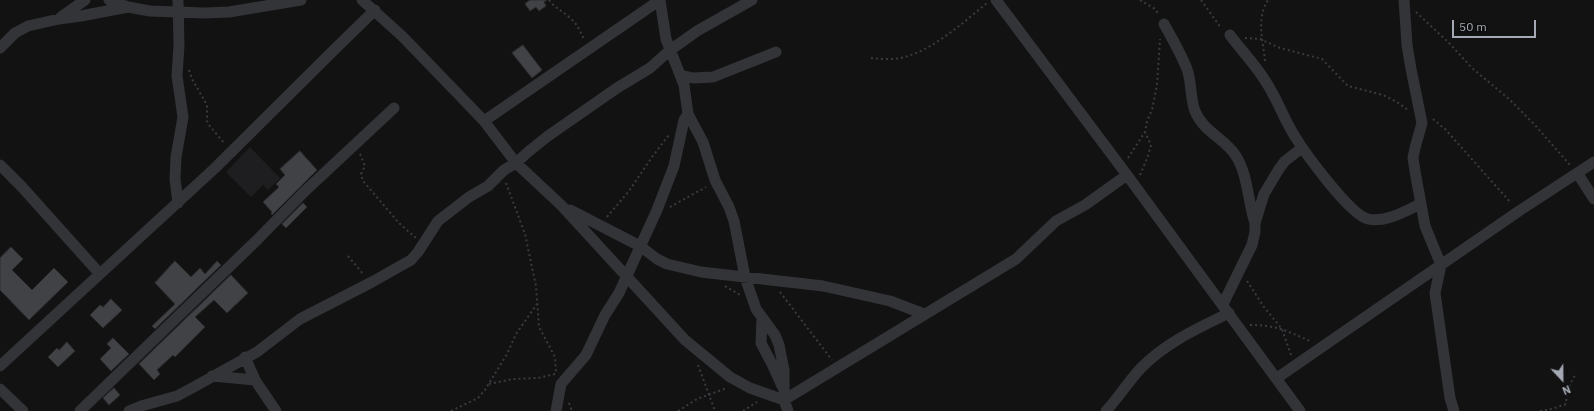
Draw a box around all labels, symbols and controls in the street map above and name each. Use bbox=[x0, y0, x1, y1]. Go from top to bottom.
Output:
scale bar bbox=[1454, 12, 1538, 38]
text: 50 m bbox=[1459, 19, 1487, 34]
north arrow bbox=[1542, 359, 1582, 399]
text: N bbox=[1560, 382, 1573, 398]

